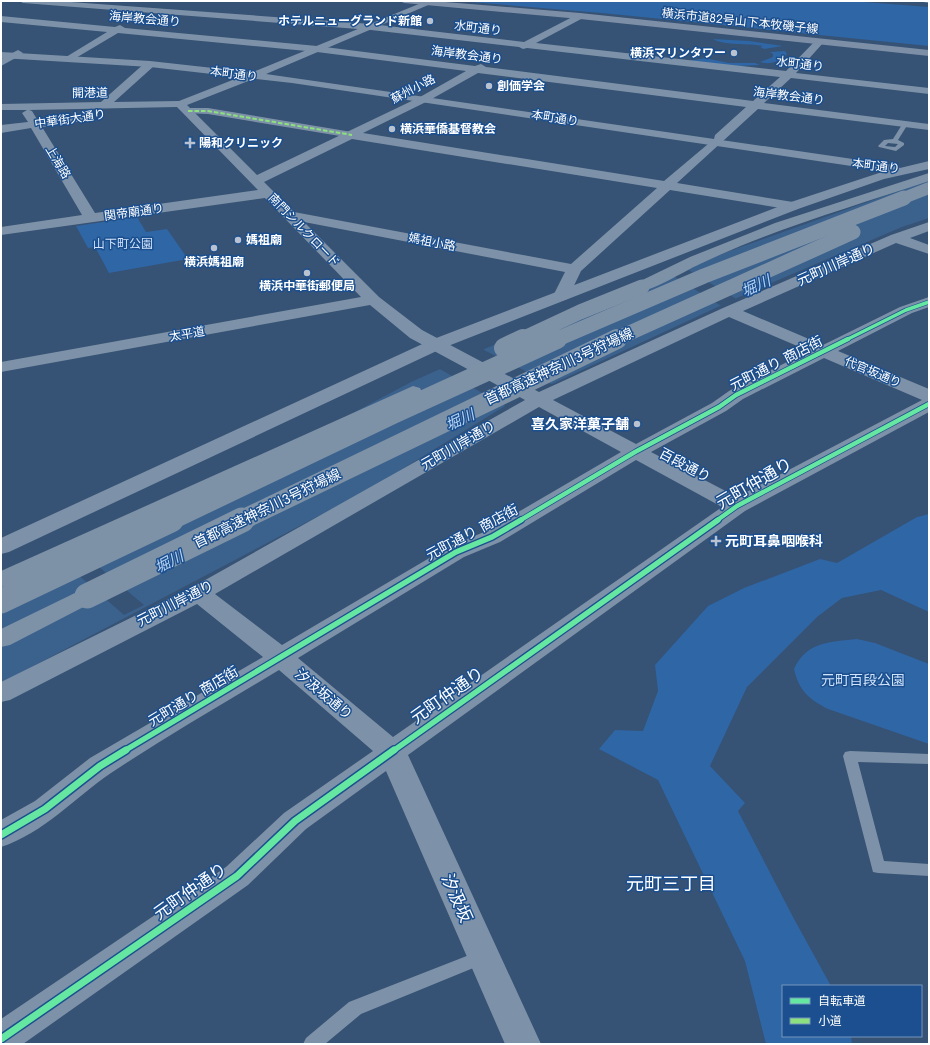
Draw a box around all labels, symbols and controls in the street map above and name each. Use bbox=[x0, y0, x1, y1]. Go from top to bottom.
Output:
street label: 横浜市道82号山下本牧磯子線 bbox=[661, 4, 819, 38]
street label: 海岸教会通り bbox=[108, 7, 182, 31]
place label: ホテルニューグランド新館 bbox=[278, 12, 422, 30]
marker: ホテルニューグランド新館 bbox=[425, 16, 435, 26]
street label: 水町通り bbox=[453, 16, 503, 40]
street label: 海岸教会通り bbox=[430, 42, 504, 68]
place label: 横浜マリンタワー bbox=[630, 44, 726, 62]
marker: 横浜マリンタワー bbox=[729, 48, 739, 58]
street label: 水町通り bbox=[775, 52, 825, 76]
street label: 本町通り bbox=[209, 62, 259, 86]
street label: 蘇州小路 bbox=[388, 70, 438, 108]
place label: 創価学会 bbox=[497, 77, 545, 95]
marker: 創価学会 bbox=[484, 81, 494, 91]
street label: 海岸教会通り bbox=[752, 83, 826, 109]
street label: 開港道 bbox=[72, 84, 108, 102]
street label: 中華街大通り bbox=[33, 105, 107, 133]
street label: 本町通り bbox=[530, 105, 580, 131]
place label: 横浜華僑基督教会 bbox=[400, 120, 496, 138]
marker: 横浜華僑基督教会 bbox=[387, 124, 397, 134]
place label: 陽和クリニック bbox=[199, 134, 283, 152]
marker: 陽和クリニック bbox=[184, 137, 196, 149]
street label: 上海路 bbox=[41, 142, 75, 182]
street label: 本町通り bbox=[851, 154, 901, 178]
street label: 南門シルクロード bbox=[264, 189, 344, 271]
street label: 関帝廟通り bbox=[103, 199, 165, 225]
street label: 媽祖小路 bbox=[407, 229, 457, 255]
place label: 媽祖廟 bbox=[246, 231, 282, 249]
park label: 山下町公園 bbox=[93, 235, 153, 253]
marker: 媽祖廟 bbox=[233, 235, 243, 245]
street label: 元町川岸通り bbox=[794, 238, 878, 290]
marker: 横浜媽祖廟 bbox=[209, 243, 219, 253]
place label: 横浜媽祖廟 bbox=[184, 253, 244, 271]
marker: 横浜中華街郵便局 bbox=[302, 268, 312, 278]
water label: 堀川 bbox=[738, 269, 776, 302]
place label: 横浜中華街郵便局 bbox=[259, 277, 355, 295]
street label: 太平道 bbox=[168, 322, 206, 346]
street label: 首都高速神奈川3号狩場線 bbox=[482, 323, 636, 409]
street label: 元町通り 商店街 bbox=[726, 331, 826, 395]
street label: 代官坂通り bbox=[842, 352, 904, 392]
water label: 堀川 bbox=[442, 403, 480, 436]
place label: 喜久家洋菓子舗 bbox=[531, 414, 629, 434]
street label: 元町川岸通り bbox=[417, 415, 499, 475]
marker: 喜久家洋菓子舗 bbox=[632, 419, 642, 429]
street label: 百段通り bbox=[656, 443, 714, 487]
street label: 元町仲通り bbox=[711, 451, 797, 515]
street label: 首都高速神奈川3号狩場線 bbox=[190, 464, 344, 552]
street label: 元町通り 商店街 bbox=[422, 499, 522, 565]
place label: 元町耳鼻咽喉科 bbox=[725, 531, 823, 551]
marker: 元町耳鼻咽喉科 bbox=[710, 535, 722, 547]
water label: 堀川 bbox=[151, 544, 189, 579]
street label: 元町川岸通り bbox=[133, 575, 217, 631]
street label: 元町通り 商店街 bbox=[144, 661, 242, 731]
street label: 元町仲通り bbox=[405, 661, 489, 729]
street label: 汐汲坂通り bbox=[291, 664, 357, 724]
park label: 元町百段公園 bbox=[821, 670, 905, 690]
street label: 元町仲通り bbox=[148, 857, 232, 925]
street label: 汐汲坂 bbox=[436, 870, 478, 926]
district label: 元町三丁目 bbox=[626, 871, 716, 897]
legend bbox=[782, 985, 922, 1037]
text: 自転車道 bbox=[818, 992, 866, 1010]
text: 小道 bbox=[818, 1012, 842, 1030]

